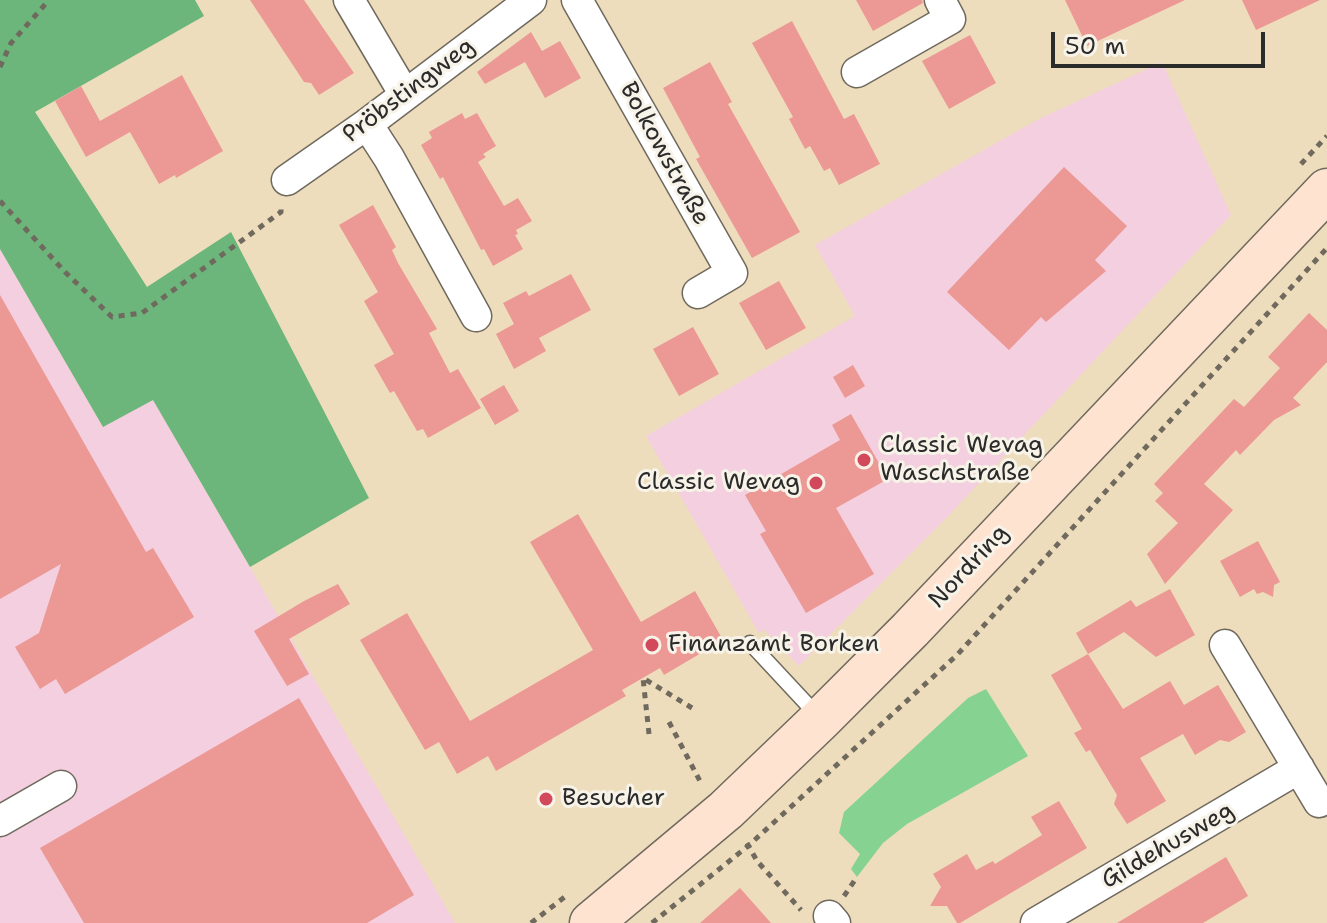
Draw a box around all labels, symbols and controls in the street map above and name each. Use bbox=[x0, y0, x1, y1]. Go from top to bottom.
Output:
scale bar bbox=[1055, 16, 1269, 66]
text: 50 m bbox=[1065, 30, 1125, 62]
street label: Pröbstingweg bbox=[338, 32, 480, 150]
street label: Bolkowstraße bbox=[613, 78, 715, 230]
place label: Classic Wevag Waschstraße bbox=[880, 432, 1043, 488]
marker: Classic Wevag Waschstraße bbox=[855, 451, 873, 469]
place label: Classic Wevag bbox=[637, 469, 800, 497]
marker: Classic Wevag bbox=[807, 474, 825, 492]
street label: Nordring bbox=[923, 519, 1015, 615]
place label: Finanzamt Borken bbox=[668, 631, 879, 659]
marker: Finanzamt Borken bbox=[643, 636, 661, 654]
place label: Besucher bbox=[562, 785, 665, 813]
marker: Besucher bbox=[537, 790, 555, 808]
street label: Gildehusweg bbox=[1097, 796, 1239, 896]

